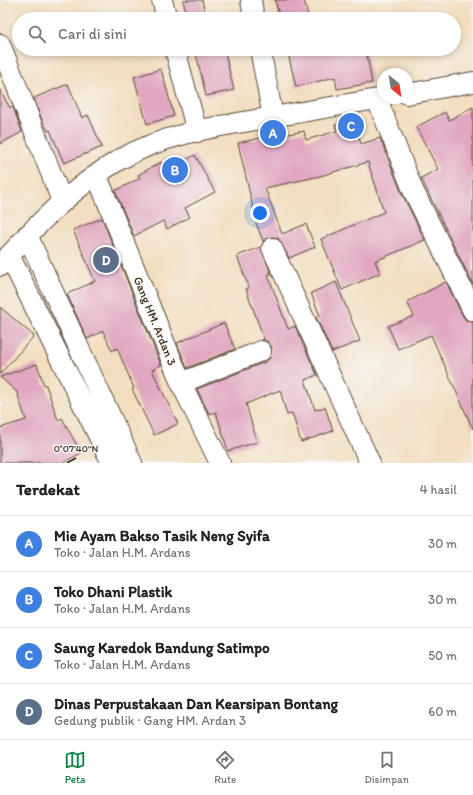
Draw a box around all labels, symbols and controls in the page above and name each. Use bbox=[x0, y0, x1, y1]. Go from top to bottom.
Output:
search box bbox=[12, 12, 461, 56]
icon: search bbox=[26, 23, 48, 45]
text: Cari di sini bbox=[58, 25, 127, 43]
north arrow bbox=[377, 68, 413, 104]
pin: C bbox=[338, 111, 364, 141]
pin: A bbox=[260, 118, 286, 148]
pin: B bbox=[162, 155, 188, 185]
your location bbox=[250, 203, 270, 223]
pin: D bbox=[93, 245, 119, 275]
street label: Gang HM. Ardan 3 bbox=[131, 275, 179, 368]
text: 0°07'40"N bbox=[54, 442, 99, 455]
text: Terdekat bbox=[16, 479, 80, 499]
text: 4 hasil bbox=[420, 482, 457, 497]
text: Mie Ayam Bakso Tasik Neng Syifa bbox=[54, 527, 270, 545]
text: A bbox=[25, 536, 33, 551]
text: 30 m bbox=[428, 536, 457, 551]
text: Toko · Jalan H.M. Ardans bbox=[54, 545, 191, 560]
text: Toko Dhani Plastik bbox=[54, 583, 172, 601]
text: B bbox=[25, 592, 33, 607]
text: 30 m bbox=[428, 592, 457, 607]
text: Toko · Jalan H.M. Ardans bbox=[54, 601, 191, 616]
text: Saung Karedok Bandung Satimpo bbox=[54, 639, 270, 657]
text: C bbox=[25, 648, 33, 663]
text: 50 m bbox=[428, 648, 457, 663]
text: Toko · Jalan H.M. Ardans bbox=[54, 657, 191, 672]
text: Dinas Perpustakaan Dan Kearsipan Bontang bbox=[54, 695, 338, 713]
text: D bbox=[25, 704, 33, 719]
text: 60 m bbox=[428, 704, 457, 719]
text: Gedung publik · Gang HM. Ardan 3 bbox=[54, 713, 246, 728]
tab: Peta bbox=[64, 749, 86, 786]
tab: Rute bbox=[214, 749, 236, 786]
tab: Disimpan bbox=[364, 749, 409, 786]

